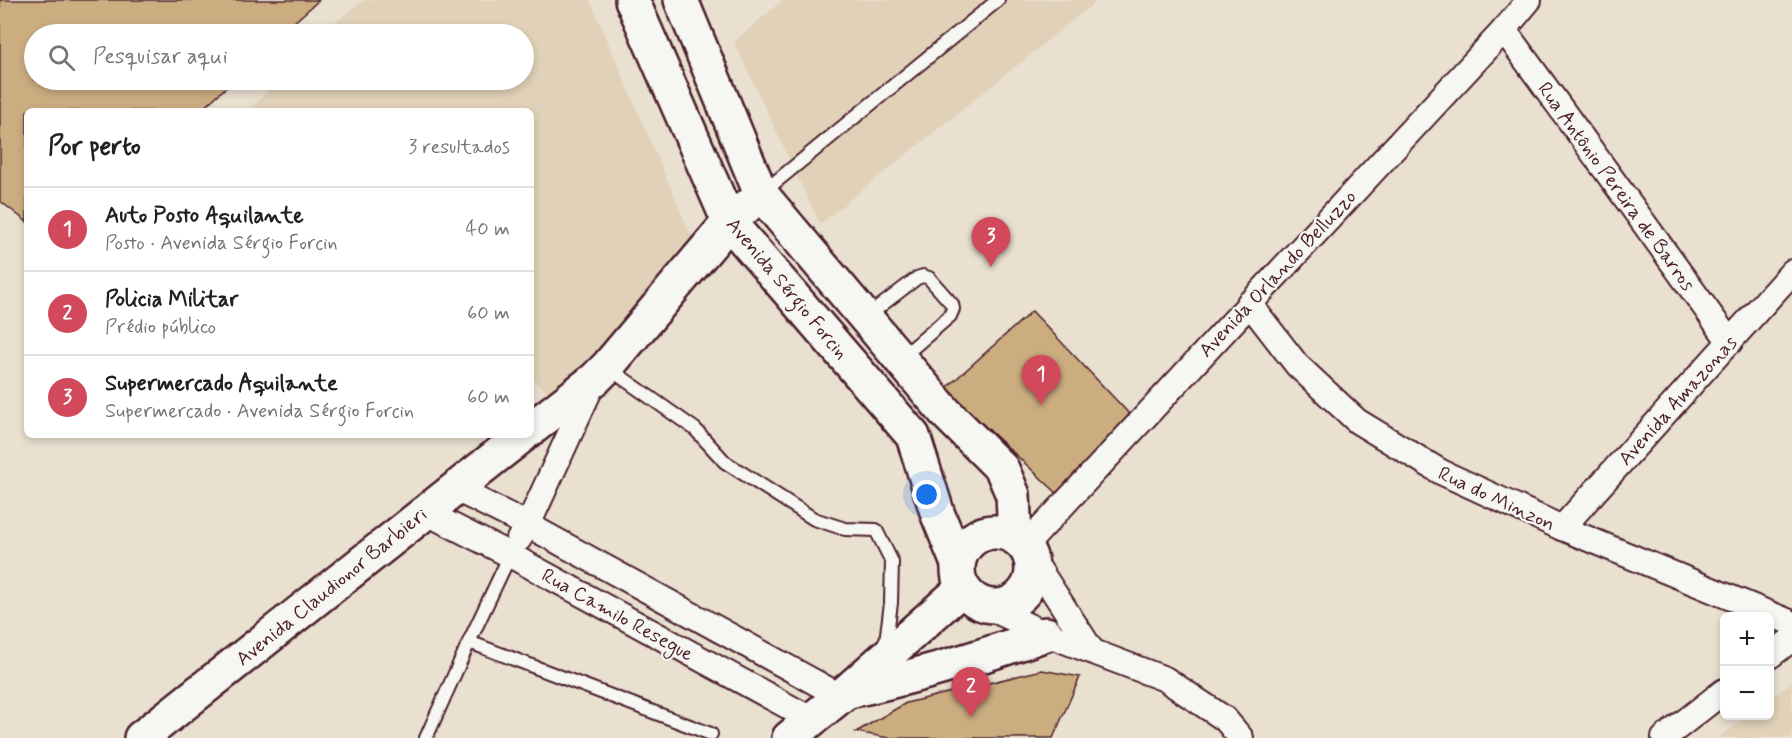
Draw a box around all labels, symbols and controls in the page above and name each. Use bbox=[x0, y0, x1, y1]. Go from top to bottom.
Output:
search box bbox=[24, 24, 534, 90]
icon: search bbox=[45, 41, 78, 74]
text: Pesquisar aqui bbox=[93, 43, 228, 71]
street label: Rua Antônio Pereira de Barros bbox=[1531, 77, 1701, 297]
text: Por perto bbox=[48, 130, 141, 164]
text: 3 resultados bbox=[408, 134, 510, 161]
street label: Avenida Orlando Belluzzo bbox=[1193, 184, 1363, 364]
text: Auto Posto Aquilante bbox=[105, 202, 304, 230]
street label: Avenida Sérgio Forcin bbox=[718, 212, 854, 367]
text: 1 bbox=[63, 216, 72, 243]
text: 40 m bbox=[466, 216, 510, 243]
pin: 3 bbox=[972, 218, 1010, 267]
text: Posto · Avenida Sérgio Forcin bbox=[105, 230, 338, 257]
text: Policia Militar bbox=[105, 286, 238, 314]
text: 2 bbox=[63, 300, 72, 327]
text: 60 m bbox=[467, 300, 510, 327]
text: Prédio público bbox=[105, 314, 216, 341]
street label: Avenida Amazonas bbox=[1613, 330, 1744, 472]
pin: 1 bbox=[1022, 356, 1060, 405]
text: Supermercado Aquilante bbox=[105, 370, 338, 398]
text: 3 bbox=[63, 384, 72, 411]
text: 60 m bbox=[467, 384, 510, 411]
text: Supermercado · Avenida Sérgio Forcin bbox=[105, 398, 414, 425]
street label: Rua do Minzon bbox=[1433, 460, 1559, 538]
your location bbox=[912, 480, 941, 509]
street label: Avenida Claudionor Barbieri bbox=[231, 502, 433, 673]
street label: Rua Camilo Resegue bbox=[536, 562, 698, 669]
map controls bbox=[1720, 612, 1774, 720]
button: + bbox=[1720, 612, 1774, 666]
button: − bbox=[1720, 666, 1774, 720]
pin: 2 bbox=[952, 668, 990, 717]

